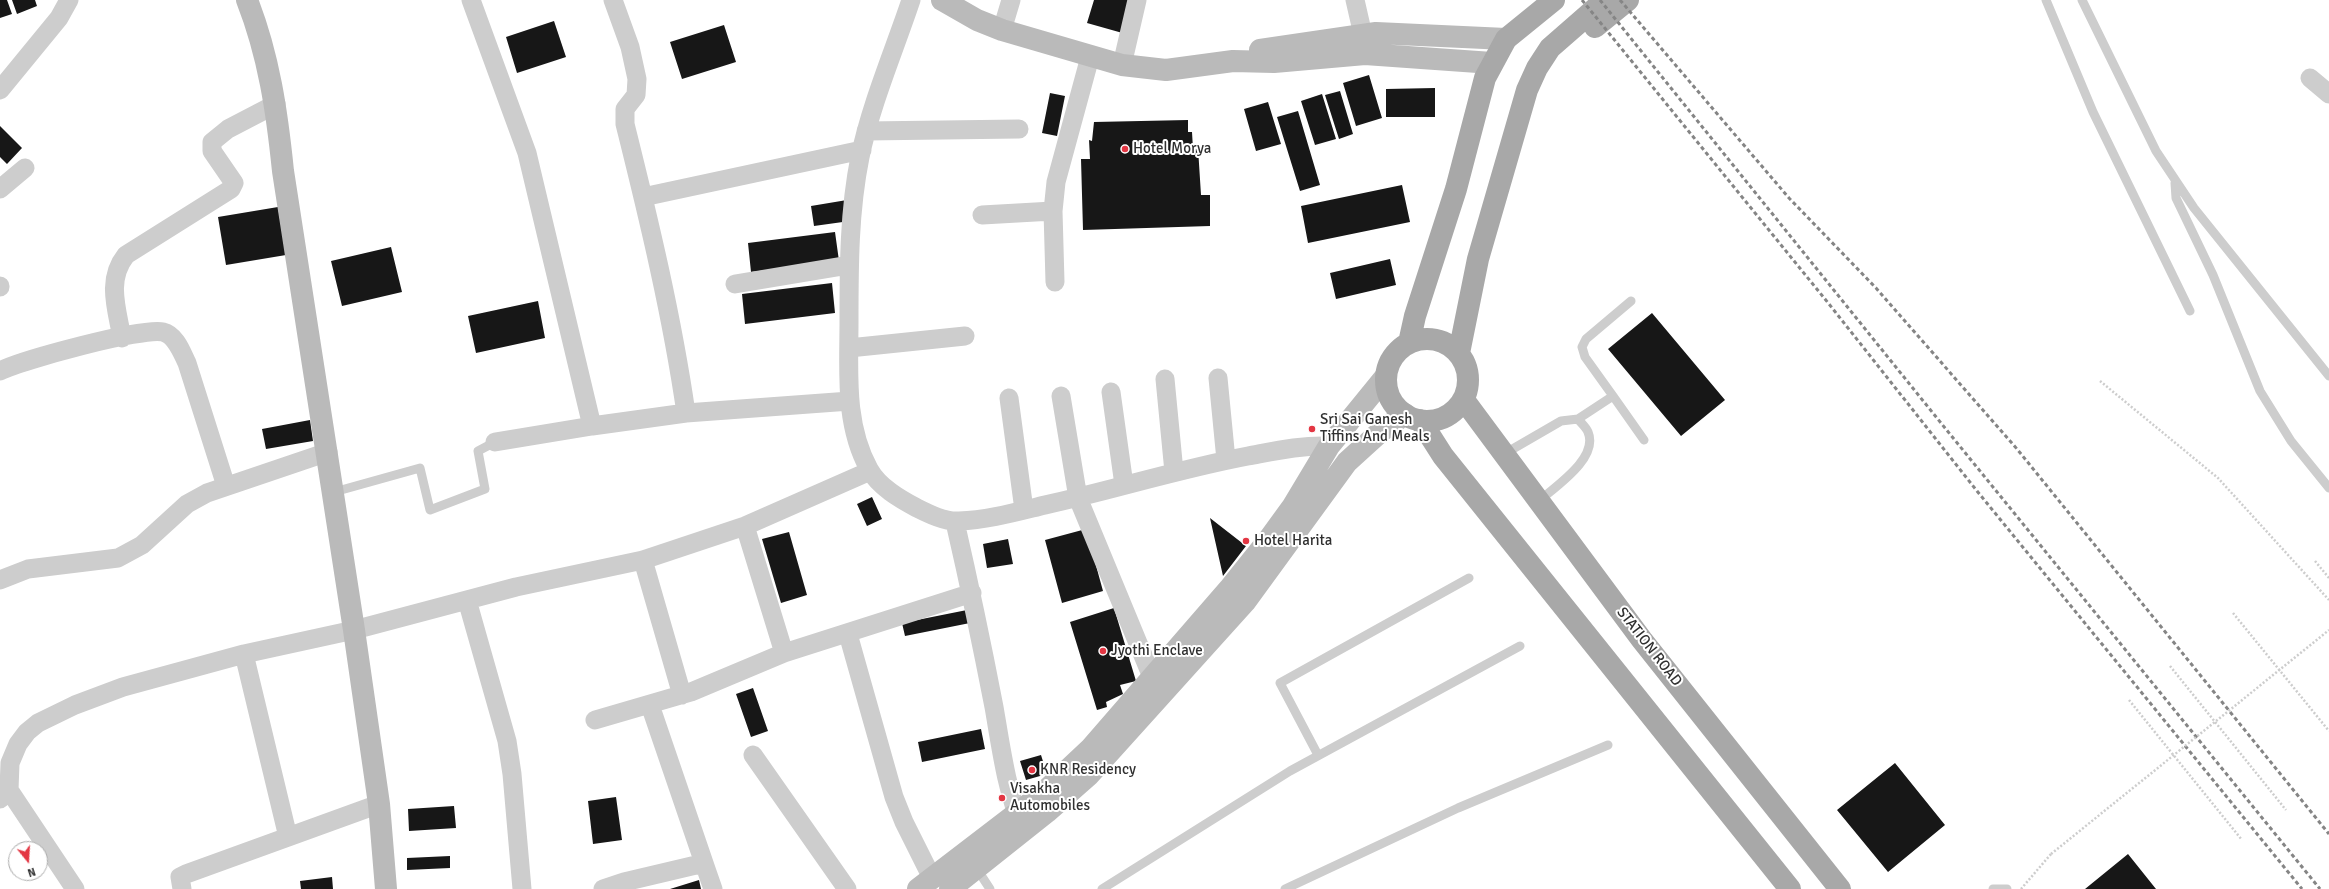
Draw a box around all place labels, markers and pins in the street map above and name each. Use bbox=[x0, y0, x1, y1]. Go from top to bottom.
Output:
place label: Hotel Morya bbox=[1133, 140, 1211, 158]
marker: Hotel Morya bbox=[1120, 144, 1130, 154]
place label: Sri Sai Ganesh Tiffins And Meals bbox=[1320, 411, 1430, 446]
marker: Sri Sai Ganesh Tiffins And Meals bbox=[1307, 424, 1317, 434]
place label: Hotel Harita bbox=[1254, 532, 1332, 550]
marker: Hotel Harita bbox=[1241, 536, 1251, 546]
place label: Jyothi Enclave bbox=[1111, 642, 1203, 660]
marker: Jyothi Enclave bbox=[1098, 646, 1108, 656]
place label: KNR Residency bbox=[1040, 761, 1136, 779]
marker: KNR Residency bbox=[1027, 765, 1037, 775]
place label: Visakha Automobiles bbox=[1010, 780, 1090, 815]
marker: Visakha Automobiles bbox=[997, 793, 1007, 803]

